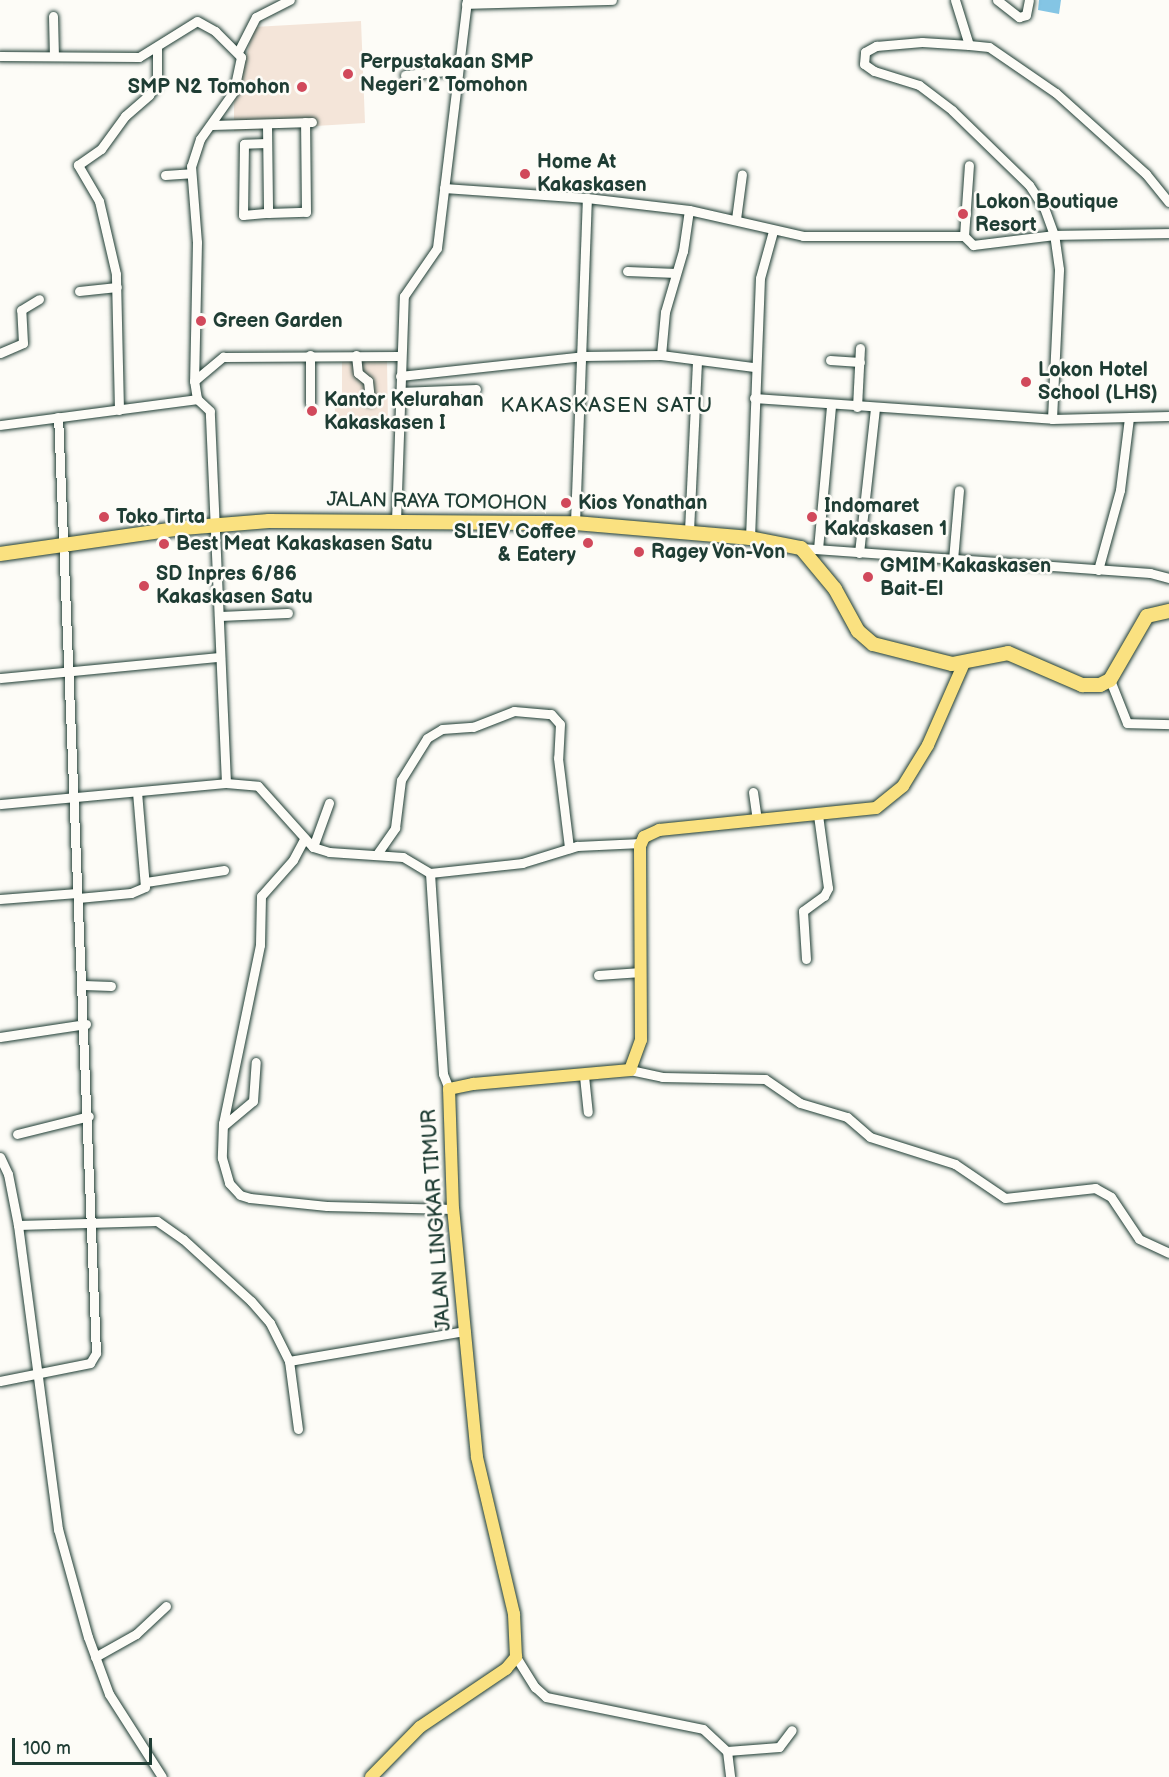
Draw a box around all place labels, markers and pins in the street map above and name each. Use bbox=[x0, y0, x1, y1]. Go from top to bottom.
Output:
place label: Perpustakaan SMP Negeri 2 Tomohon bbox=[360, 51, 533, 98]
marker: Perpustakaan SMP Negeri 2 Tomohon bbox=[341, 67, 355, 81]
place label: SMP N2 Tomohon bbox=[128, 75, 290, 99]
marker: SMP N2 Tomohon bbox=[295, 80, 309, 94]
place label: Home At Kakaskasen bbox=[537, 150, 647, 197]
marker: Home At Kakaskasen bbox=[518, 167, 532, 181]
place label: Lokon Boutique Resort bbox=[975, 190, 1118, 237]
marker: Lokon Boutique Resort bbox=[956, 207, 970, 221]
place label: Green Garden bbox=[213, 309, 343, 333]
marker: Green Garden bbox=[194, 314, 208, 328]
place label: Lokon Hotel School (LHS) bbox=[1038, 358, 1158, 405]
marker: Lokon Hotel School (LHS) bbox=[1019, 375, 1033, 389]
place label: Kantor Kelurahan Kakaskasen I bbox=[324, 388, 484, 435]
marker: Kantor Kelurahan Kakaskasen I bbox=[305, 404, 319, 418]
place label: Kios Yonathan bbox=[578, 491, 707, 515]
place label: Indomaret Kakaskasen 1 bbox=[824, 494, 948, 541]
marker: Kios Yonathan bbox=[559, 496, 573, 510]
place label: Toko Tirta bbox=[116, 505, 205, 529]
marker: Toko Tirta bbox=[97, 510, 111, 524]
marker: Indomaret Kakaskasen 1 bbox=[805, 510, 819, 524]
place label: SLIEV Coffee & Eatery bbox=[454, 520, 576, 567]
place label: Best Meat Kakaskasen Satu bbox=[176, 532, 432, 556]
marker: SLIEV Coffee & Eatery bbox=[581, 536, 595, 550]
marker: Best Meat Kakaskasen Satu bbox=[157, 537, 171, 551]
place label: Ragey Von-Von bbox=[651, 540, 787, 564]
marker: Ragey Von-Von bbox=[632, 545, 646, 559]
place label: GMIM Kakaskasen Bait-El bbox=[880, 554, 1051, 601]
place label: SD Inpres 6/86 Kakaskasen Satu bbox=[156, 562, 313, 609]
marker: GMIM Kakaskasen Bait-El bbox=[861, 570, 875, 584]
marker: SD Inpres 6/86 Kakaskasen Satu bbox=[137, 579, 151, 593]

